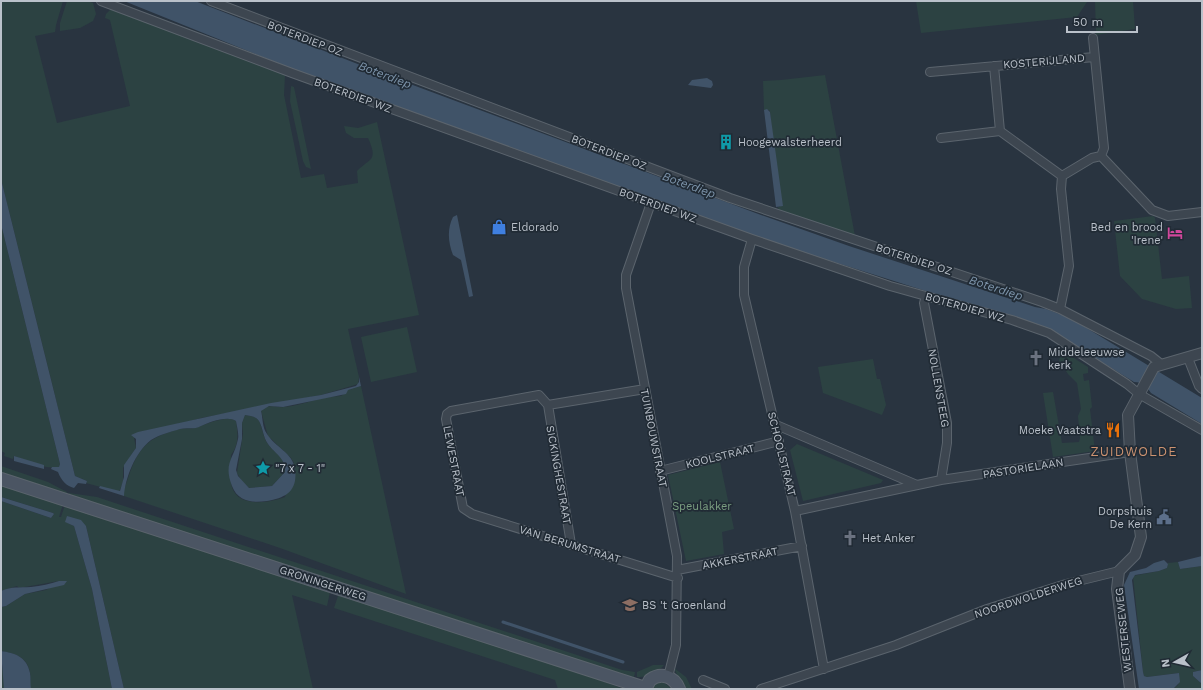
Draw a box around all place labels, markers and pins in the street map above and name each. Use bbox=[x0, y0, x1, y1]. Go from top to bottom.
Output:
building icon: Hoogewalsterheerd bbox=[717, 133, 735, 151]
place label: Hoogewalsterheerd bbox=[738, 136, 842, 149]
shop icon: Eldorado bbox=[490, 218, 508, 236]
place label: Eldorado bbox=[511, 221, 559, 234]
place label: Bed en brood 'Irene' bbox=[1091, 221, 1163, 247]
hotel icon: Bed en brood 'Irene' bbox=[1166, 224, 1184, 242]
place label: Middeleeuwse kerk bbox=[1048, 346, 1125, 372]
church icon: Middeleeuwse kerk bbox=[1027, 349, 1045, 367]
restaurant icon: Moeke Vaatstra bbox=[1104, 421, 1122, 439]
place label: Moeke Vaatstra bbox=[1019, 424, 1101, 437]
place icon: "7 x 7 - 1" bbox=[254, 459, 272, 477]
place label: "7 x 7 - 1" bbox=[275, 462, 325, 475]
place label: Dorpshuis De Kern bbox=[1098, 505, 1152, 531]
public building icon: Dorpshuis De Kern bbox=[1155, 508, 1173, 526]
church icon: Het Anker bbox=[841, 529, 859, 547]
place label: Het Anker bbox=[862, 532, 916, 545]
school or university icon: BS 't Groenland bbox=[621, 596, 639, 614]
place label: BS 't Groenland bbox=[642, 599, 726, 612]

